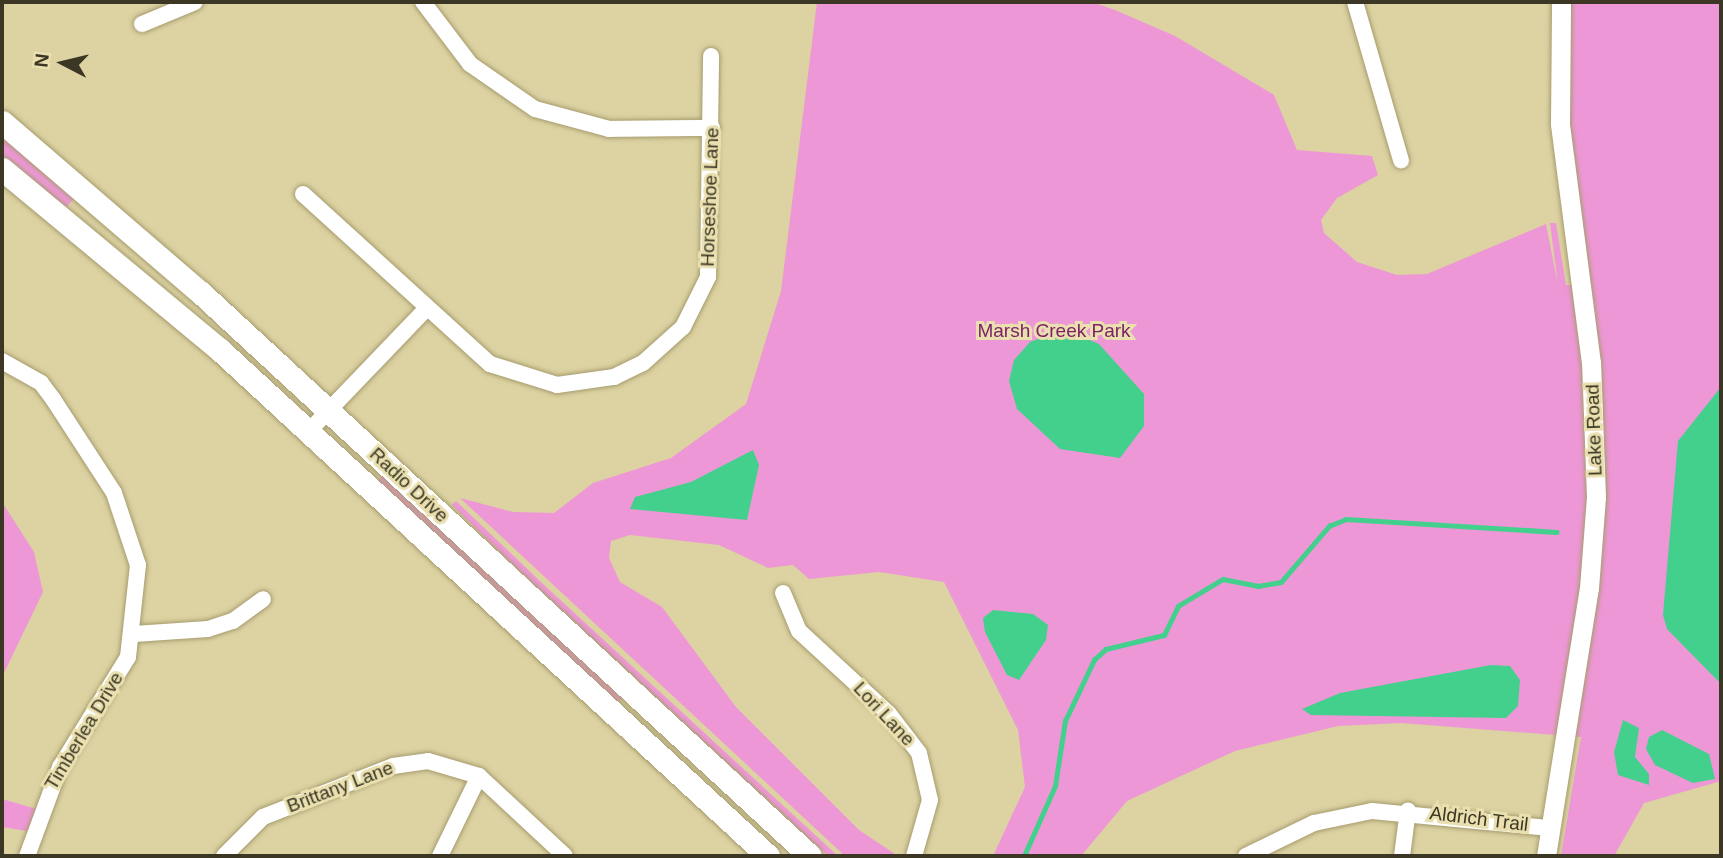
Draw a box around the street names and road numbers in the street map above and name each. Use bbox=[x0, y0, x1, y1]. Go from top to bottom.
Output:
street label: Horseshoe Lane bbox=[696, 127, 724, 267]
street label: Lake Road bbox=[1581, 384, 1607, 476]
street label: Radio Drive bbox=[365, 443, 453, 527]
street label: Timberlea Drive bbox=[40, 668, 128, 794]
street label: Lori Lane bbox=[849, 677, 919, 751]
street label: Brittany Lane bbox=[284, 756, 396, 818]
street label: Aldrich Trail bbox=[1428, 802, 1530, 836]

